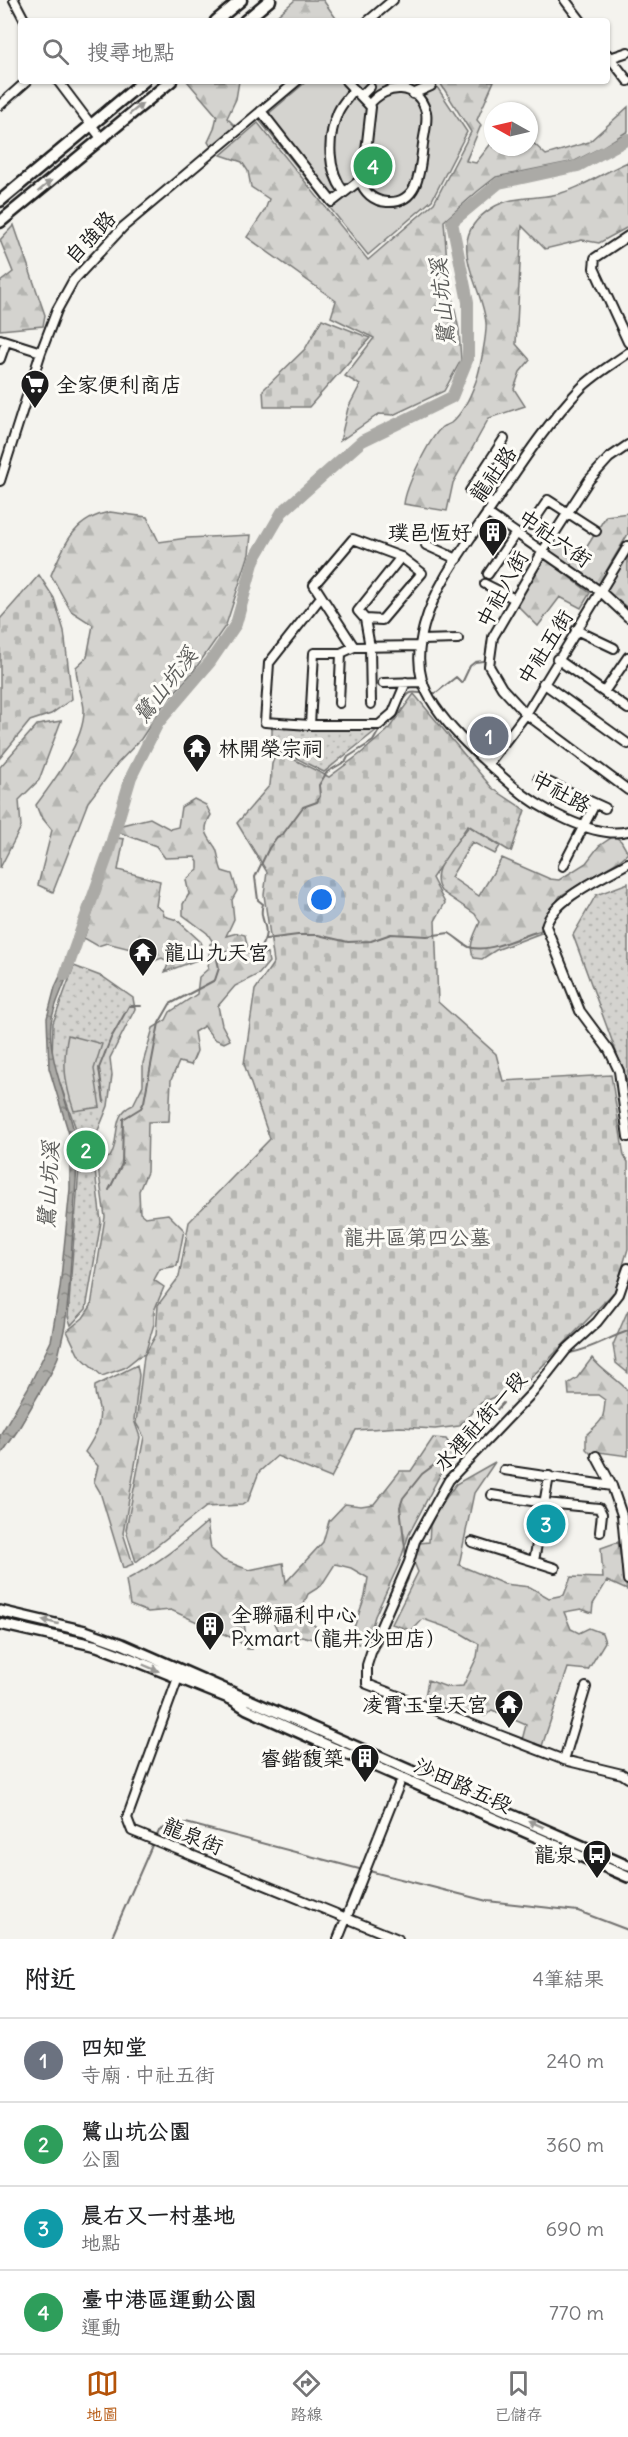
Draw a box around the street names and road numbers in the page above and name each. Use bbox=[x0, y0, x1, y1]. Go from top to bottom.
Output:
street label: 自強路 bbox=[59, 205, 121, 269]
street label: 龍社路 bbox=[464, 440, 522, 508]
street label: 中社六街 bbox=[513, 503, 597, 573]
street label: 中社八街 bbox=[470, 546, 534, 632]
street label: 中社五街 bbox=[511, 604, 579, 690]
street label: 中社路 bbox=[527, 765, 595, 819]
street label: 水裡社街一段 bbox=[428, 1365, 532, 1477]
street label: 沙田路五段 bbox=[410, 1751, 516, 1819]
street label: 龍泉街 bbox=[159, 1812, 227, 1860]

